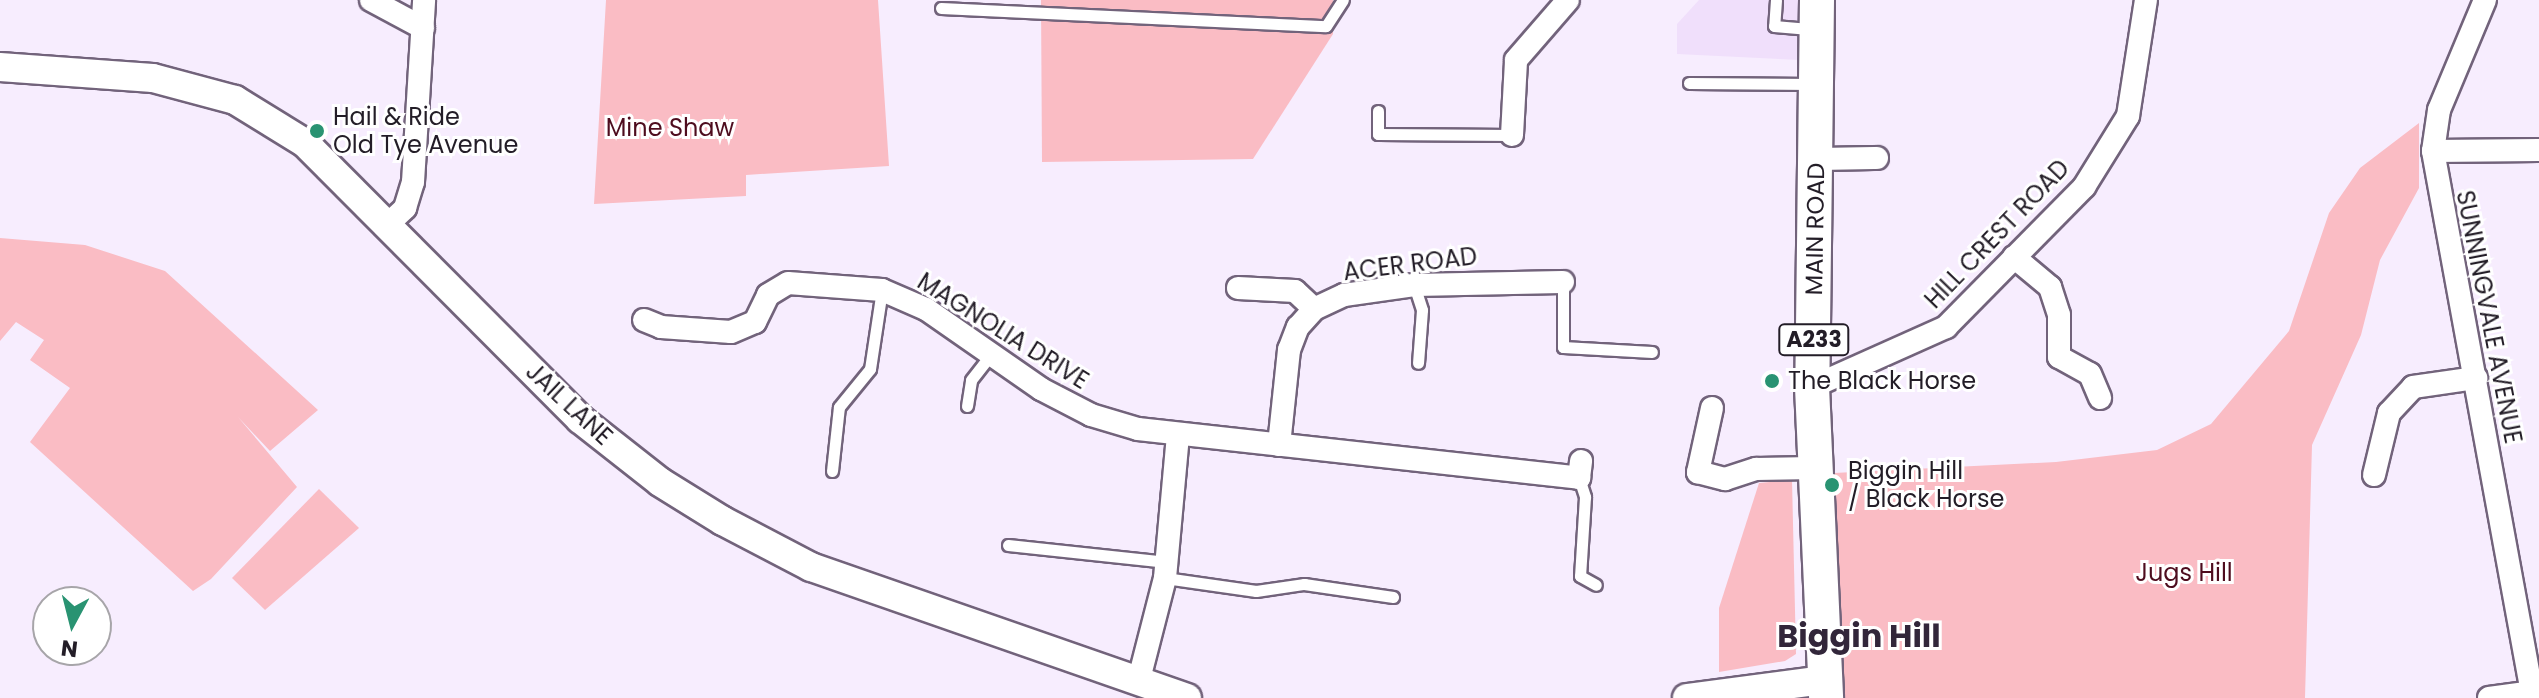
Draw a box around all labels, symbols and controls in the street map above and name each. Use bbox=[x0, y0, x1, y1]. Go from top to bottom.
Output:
place label: Hail & Ride Old Tye Avenue bbox=[333, 103, 518, 159]
park label: Mine Shaw bbox=[606, 114, 734, 142]
marker: Hail & Ride Old Tye Avenue bbox=[308, 122, 326, 140]
street label: HILL CREST ROAD bbox=[1919, 154, 2075, 314]
street label: MAIN ROAD bbox=[1799, 162, 1831, 296]
street label: SUNNINGVALE AVENUE bbox=[2450, 188, 2528, 446]
street label: ACER ROAD bbox=[1341, 242, 1479, 286]
street label: MAGNOLIA DRIVE bbox=[912, 267, 1094, 395]
road number: A233 bbox=[1778, 322, 1850, 358]
street label: JAIL LANE bbox=[520, 357, 618, 451]
place label: The Black Horse bbox=[1788, 367, 1976, 395]
marker: The Black Horse bbox=[1763, 372, 1781, 390]
place label: Biggin Hill / Black Horse bbox=[1848, 457, 2004, 513]
marker: Biggin Hill / Black Horse bbox=[1823, 476, 1841, 494]
park label: Jugs Hill bbox=[2135, 559, 2233, 587]
north arrow bbox=[32, 586, 112, 666]
district label: Biggin Hill bbox=[1777, 617, 1941, 655]
text: N bbox=[59, 632, 79, 665]

